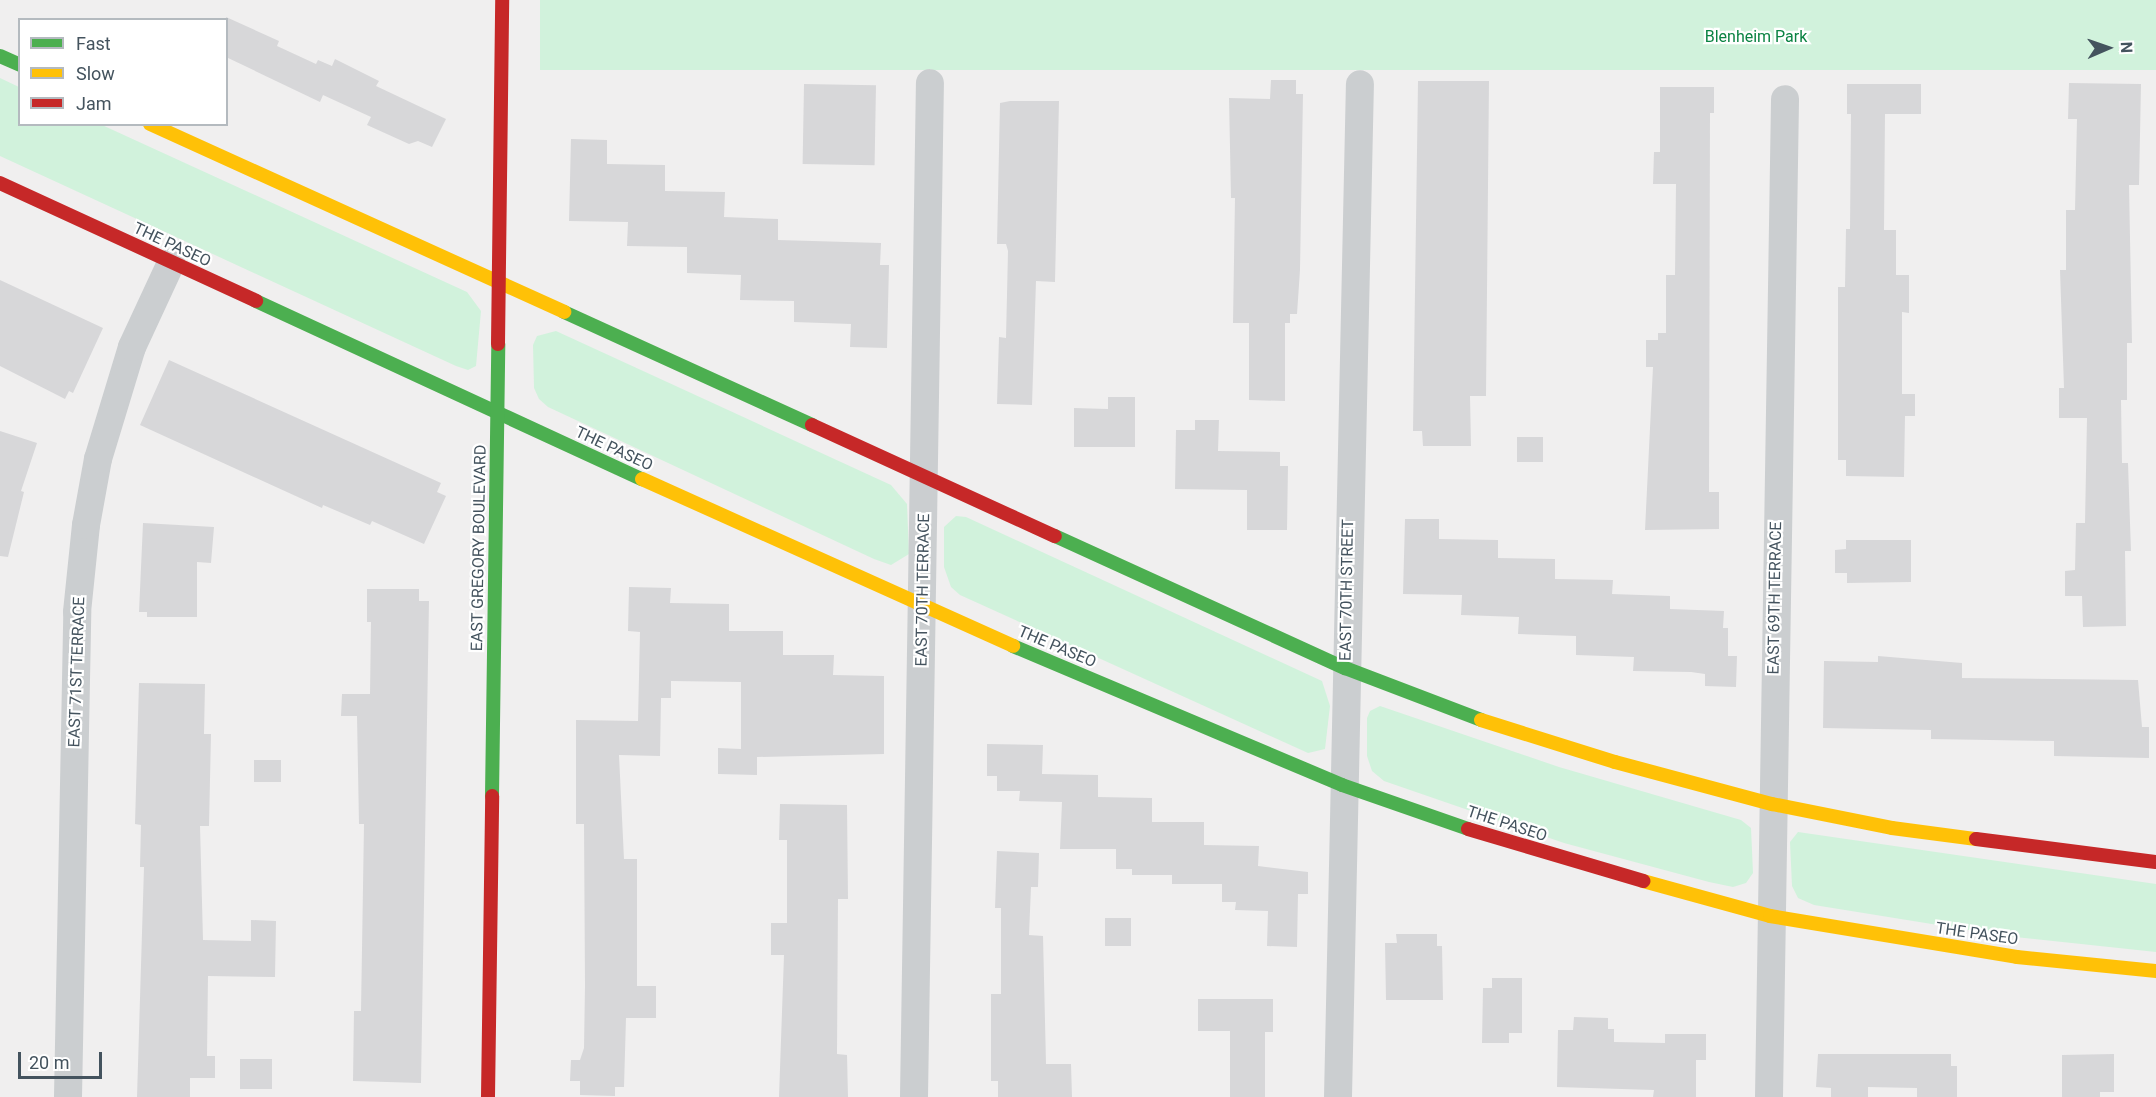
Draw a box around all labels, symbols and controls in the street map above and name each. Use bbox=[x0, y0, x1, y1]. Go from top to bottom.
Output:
legend bbox=[18, 18, 228, 126]
north arrow bbox=[2078, 18, 2138, 78]
park label: Blenheim Park bbox=[1705, 27, 1807, 47]
text: Fast bbox=[76, 33, 111, 54]
text: N bbox=[2117, 41, 2136, 53]
text: Slow bbox=[76, 63, 115, 84]
text: Jam bbox=[76, 93, 112, 114]
street label: THE PASEO bbox=[130, 219, 214, 271]
street label: THE PASEO bbox=[572, 423, 656, 475]
street label: EAST GREGORY BOULEVARD bbox=[468, 444, 490, 652]
street label: EAST 70TH TERRACE bbox=[912, 513, 934, 667]
street label: EAST 70TH STREET bbox=[1336, 519, 1358, 661]
street label: EAST 69TH TERRACE bbox=[1764, 521, 1786, 675]
street label: EAST 71ST TERRACE bbox=[65, 596, 89, 748]
street label: THE PASEO bbox=[1015, 622, 1099, 672]
street label: THE PASEO bbox=[1465, 802, 1549, 846]
street label: THE PASEO bbox=[1935, 919, 2019, 949]
scale bar bbox=[21, 1040, 105, 1078]
text: 20 m bbox=[29, 1052, 69, 1073]

